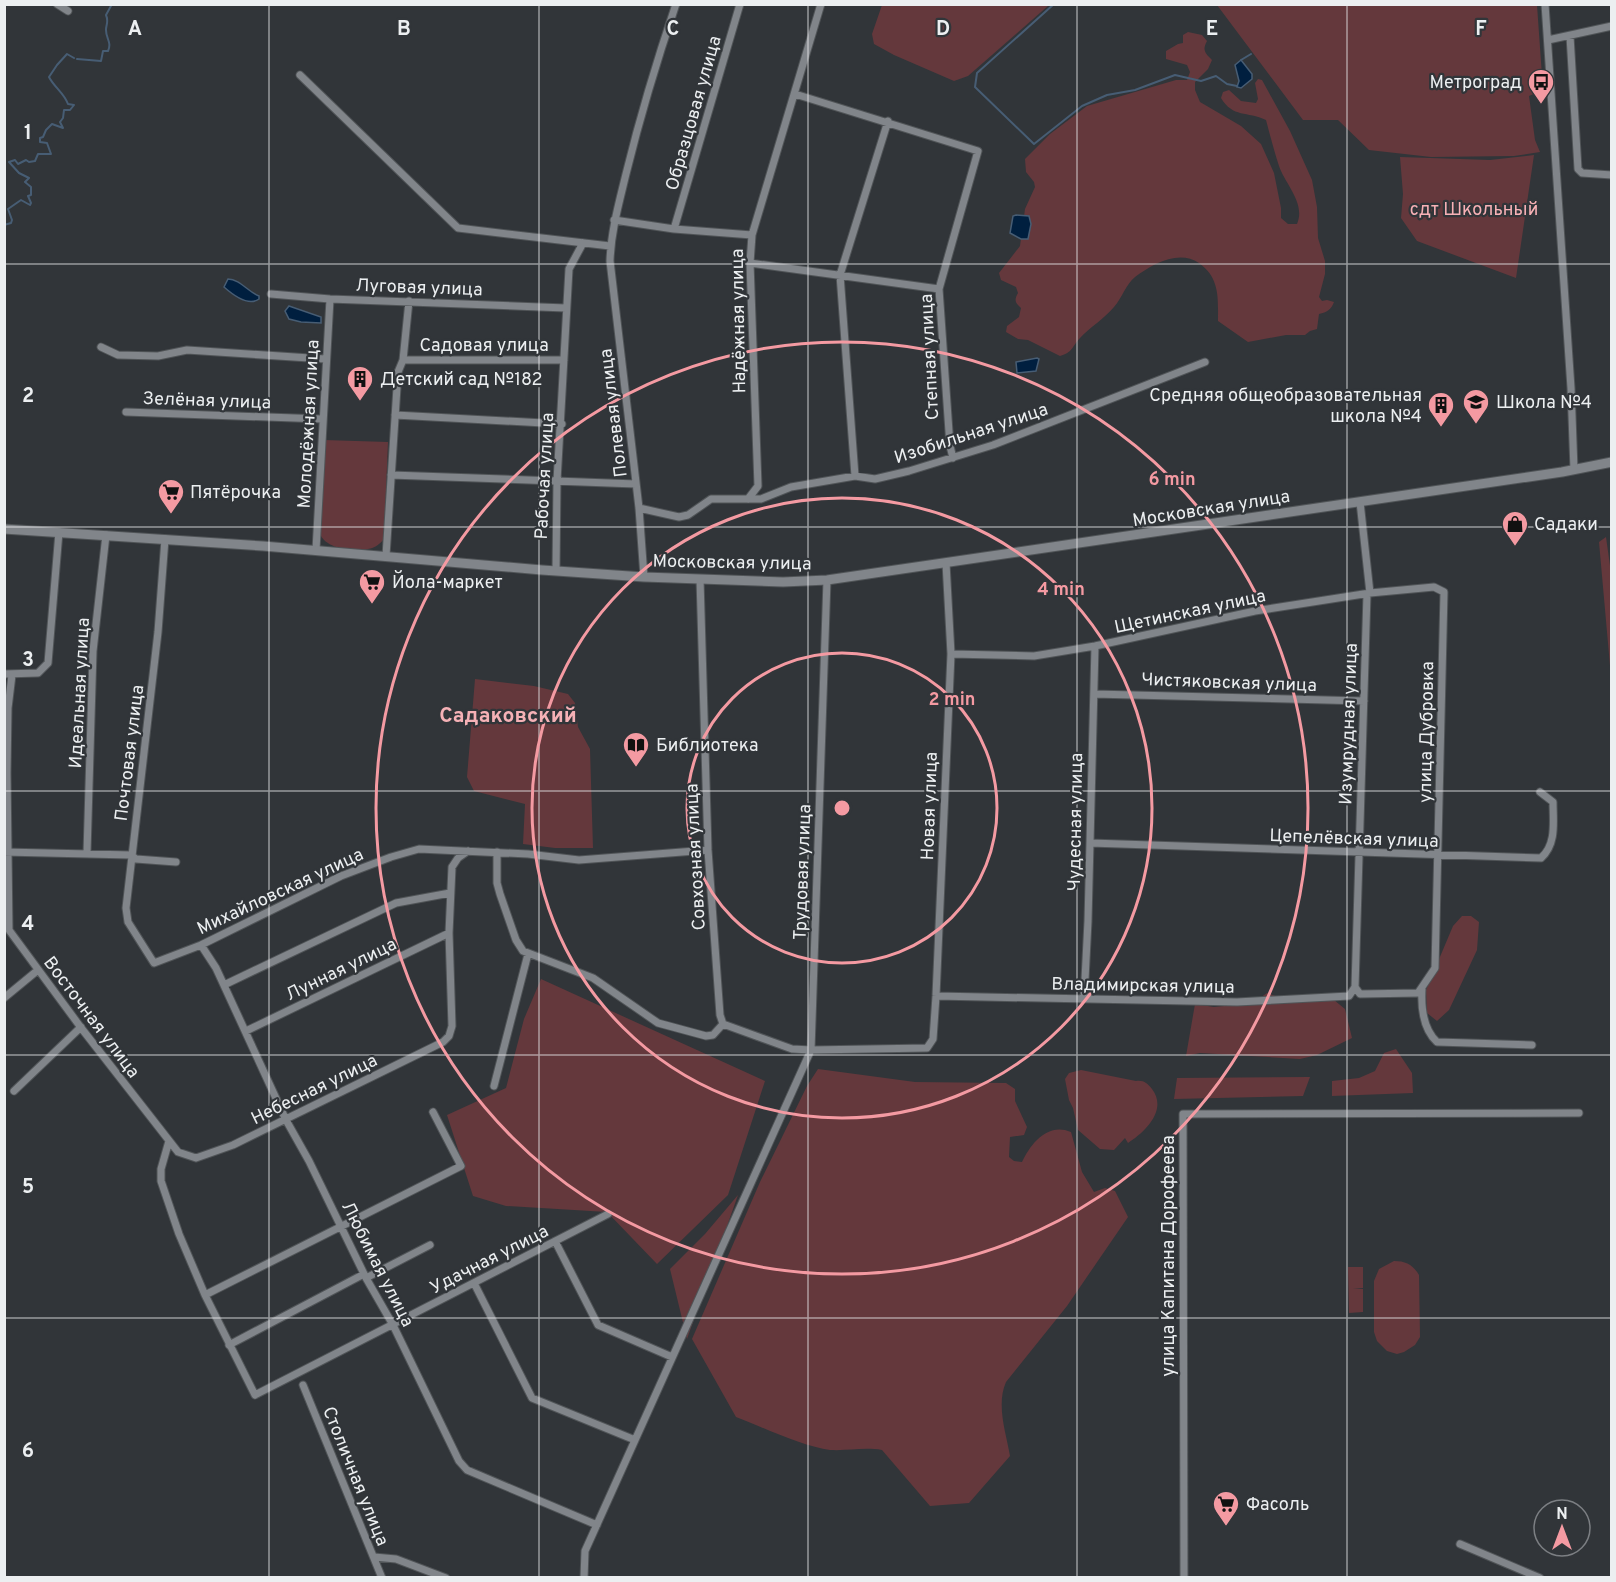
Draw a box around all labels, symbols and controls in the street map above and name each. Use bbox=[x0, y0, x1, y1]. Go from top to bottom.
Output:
text: A bbox=[128, 17, 142, 43]
text: B bbox=[397, 17, 411, 43]
text: C bbox=[667, 17, 679, 43]
text: D bbox=[936, 17, 950, 43]
text: E bbox=[1206, 17, 1218, 43]
text: F bbox=[1475, 17, 1487, 43]
street label: Образцовая улица bbox=[661, 33, 728, 194]
bus stop icon: Метроград bbox=[1526, 67, 1556, 105]
place label: Метроград bbox=[1429, 72, 1522, 95]
text: 1 bbox=[24, 121, 32, 147]
park label: сдт Школьный bbox=[1410, 199, 1538, 222]
street label: Надёжная улица bbox=[727, 248, 752, 394]
street label: Луговая улица bbox=[355, 275, 483, 302]
street label: Степная улица bbox=[916, 293, 945, 421]
street label: Садовая улица bbox=[419, 335, 549, 358]
street label: Молодёжная улица bbox=[294, 339, 325, 509]
street label: Полевая улица bbox=[595, 347, 634, 478]
building icon: Детский сад №182 bbox=[345, 364, 375, 402]
place label: Детский сад №182 bbox=[380, 369, 543, 392]
text: 2 bbox=[22, 384, 34, 410]
place label: Средняя общеобразовательная школа №4 bbox=[1149, 385, 1422, 429]
school or university icon: Школа №4 bbox=[1461, 387, 1491, 425]
street label: Зелёная улица bbox=[142, 388, 272, 415]
building icon: Средняя общеобразовательная школа №4 bbox=[1426, 390, 1456, 428]
place label: Школа №4 bbox=[1496, 392, 1592, 415]
street label: Изобильная улица bbox=[892, 399, 1051, 470]
street label: Рабочая улица bbox=[531, 412, 560, 540]
text: 6 min bbox=[1148, 469, 1196, 492]
supermarket icon: Пятёрочка bbox=[156, 477, 186, 515]
place label: Пятёрочка bbox=[190, 482, 281, 505]
street label: Московская улица bbox=[1131, 486, 1292, 533]
shop icon: Садаки bbox=[1500, 509, 1530, 547]
place label: Садаки bbox=[1534, 514, 1598, 537]
street label: Московская улица bbox=[652, 551, 812, 576]
supermarket icon: Йола-маркет bbox=[357, 567, 387, 605]
place label: Йола-маркет bbox=[392, 570, 503, 595]
text: 4 min bbox=[1037, 579, 1085, 602]
street label: Щетинская улица bbox=[1113, 585, 1268, 640]
street label: Идеальная улица bbox=[65, 617, 96, 769]
street label: Изумрудная улица bbox=[1335, 643, 1364, 805]
text: 3 bbox=[22, 648, 34, 674]
street label: улица Дубровка bbox=[1415, 661, 1440, 803]
street label: Чистяковская улица bbox=[1141, 669, 1317, 698]
street label: Почтовая улица bbox=[111, 684, 150, 823]
text: 2 min bbox=[928, 689, 976, 712]
district label: Садаковский bbox=[439, 703, 577, 730]
library icon: Библиотека bbox=[621, 730, 651, 768]
place label: Библиотека bbox=[656, 735, 758, 758]
street label: Новая улица bbox=[917, 751, 944, 861]
street label: Чудесная улица bbox=[1064, 752, 1089, 892]
street label: Совхозная улица bbox=[681, 783, 712, 931]
centre of rings bbox=[832, 798, 852, 818]
street label: Трудовая улица bbox=[790, 804, 817, 941]
street label: Цепелёвская улица bbox=[1269, 825, 1439, 854]
street label: Михайловская улица bbox=[194, 844, 368, 941]
text: 4 bbox=[22, 912, 34, 938]
street label: Лунная улица bbox=[282, 934, 401, 1007]
street label: Восточная улица bbox=[38, 952, 144, 1083]
street label: Владимирская улица bbox=[1051, 973, 1235, 1000]
street label: Небесная улица bbox=[248, 1050, 382, 1131]
street label: улица Капитана Дорофеева bbox=[1158, 1135, 1181, 1377]
text: 5 bbox=[22, 1175, 34, 1201]
street label: Любимая улица bbox=[335, 1198, 418, 1331]
street label: Удачная улица bbox=[426, 1221, 553, 1300]
street label: Столичная улица bbox=[316, 1403, 393, 1550]
text: 6 bbox=[22, 1439, 34, 1465]
supermarket icon: Фасоль bbox=[1211, 1489, 1241, 1527]
place label: Фасоль bbox=[1246, 1494, 1309, 1517]
north arrow bbox=[1532, 1498, 1592, 1558]
text: N bbox=[1556, 1505, 1568, 1525]

